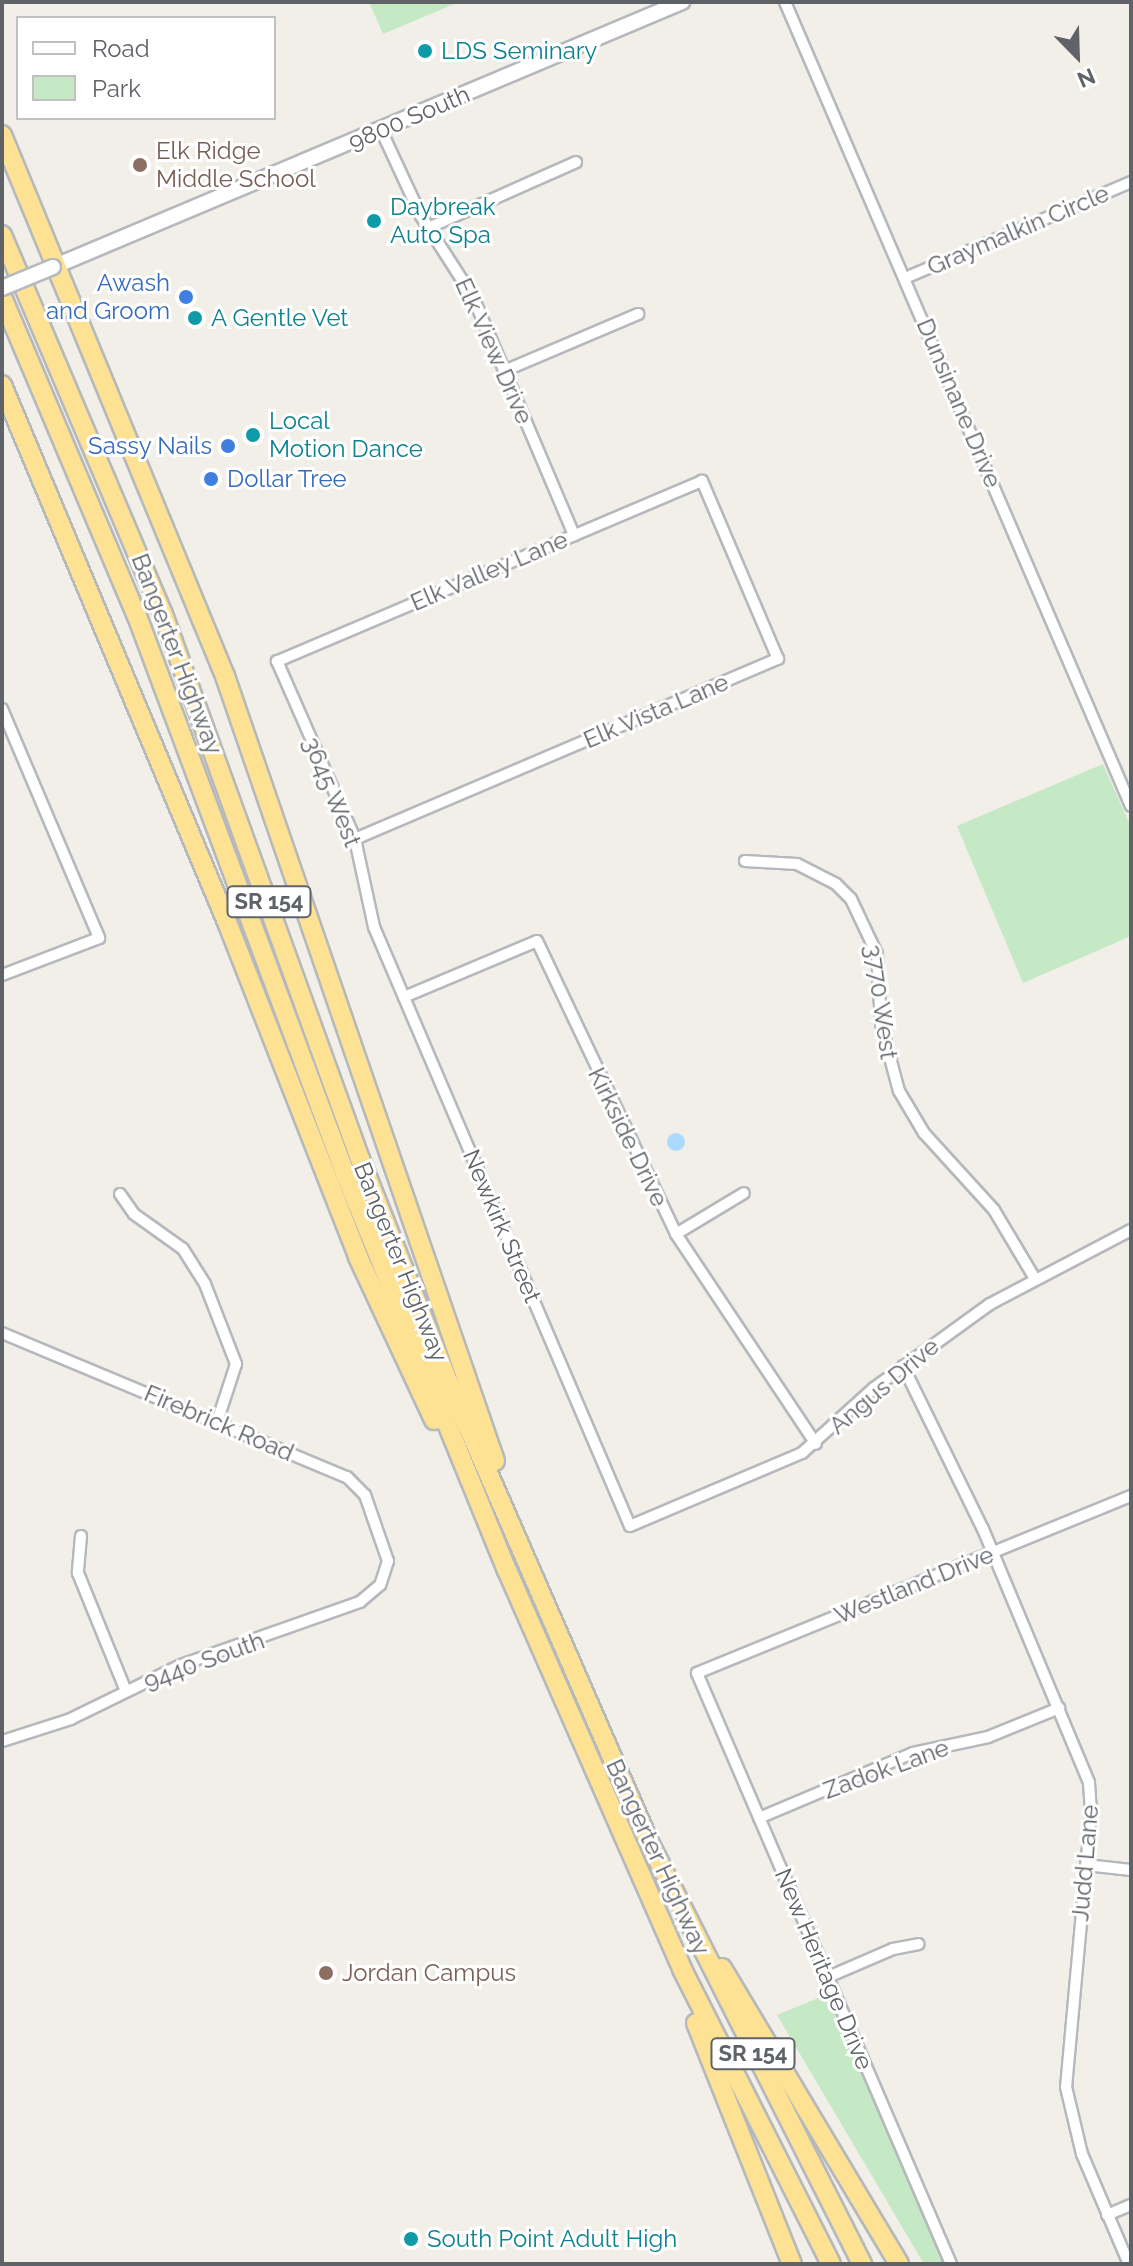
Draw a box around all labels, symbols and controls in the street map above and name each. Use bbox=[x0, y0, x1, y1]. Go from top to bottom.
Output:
legend bbox=[16, 16, 276, 120]
north arrow bbox=[1037, 16, 1117, 96]
text: Road bbox=[92, 34, 150, 63]
place label: LDS Seminary bbox=[441, 37, 597, 65]
marker: LDS Seminary bbox=[416, 42, 434, 60]
text: N bbox=[1074, 63, 1099, 93]
text: Park bbox=[92, 74, 141, 103]
street label: 9800 South bbox=[344, 80, 474, 156]
place label: Elk Ridge Middle School bbox=[156, 137, 316, 193]
marker: Elk Ridge Middle School bbox=[131, 156, 149, 174]
street label: Graymalkin Circle bbox=[923, 179, 1113, 281]
place label: Daybreak Auto Spa bbox=[390, 193, 496, 249]
marker: Daybreak Auto Spa bbox=[365, 212, 383, 230]
place label: Awash and Groom bbox=[46, 269, 170, 325]
street label: Elk View Drive bbox=[449, 273, 539, 429]
marker: Awash and Groom bbox=[177, 288, 195, 306]
place label: A Gentle Vet bbox=[211, 304, 350, 332]
marker: A Gentle Vet bbox=[186, 309, 204, 327]
street label: Dunsinane Drive bbox=[910, 314, 1008, 492]
place label: Local Motion Dance bbox=[269, 407, 423, 463]
marker: Local Motion Dance bbox=[244, 426, 262, 444]
place label: Sassy Nails bbox=[87, 432, 212, 460]
marker: Sassy Nails bbox=[219, 437, 237, 455]
place label: Dollar Tree bbox=[227, 465, 348, 493]
marker: Dollar Tree bbox=[202, 470, 220, 488]
street label: Elk Valley Lane bbox=[406, 525, 572, 617]
street label: Bangerter Highway bbox=[125, 549, 229, 759]
street label: Elk Vista Lane bbox=[579, 667, 733, 755]
street label: 3645 West bbox=[297, 732, 367, 852]
road number: SR 154 bbox=[225, 884, 313, 920]
street label: 3770 West bbox=[859, 942, 903, 1062]
street label: Kirkside Drive bbox=[582, 1063, 674, 1211]
street label: Newkirk Street bbox=[457, 1145, 547, 1307]
street label: Bangerter Highway bbox=[348, 1158, 454, 1366]
street label: Angus Drive bbox=[823, 1332, 945, 1440]
street label: Firebrick Road bbox=[140, 1379, 298, 1467]
street label: Westland Drive bbox=[830, 1540, 998, 1630]
street label: 9440 South bbox=[140, 1626, 268, 1696]
street label: Zadok Lane bbox=[819, 1733, 953, 1805]
street label: Bangerter Highway bbox=[600, 1754, 716, 1960]
street label: Judd Lane bbox=[1066, 1804, 1104, 1922]
street label: New Heritage Drive bbox=[768, 1864, 880, 2074]
place label: Jordan Campus bbox=[342, 1959, 516, 1987]
marker: Jordan Campus bbox=[317, 1964, 335, 1982]
road number: SR 154 bbox=[709, 2036, 797, 2072]
place label: South Point Adult High bbox=[427, 2225, 678, 2253]
marker: South Point Adult High bbox=[402, 2230, 420, 2248]

